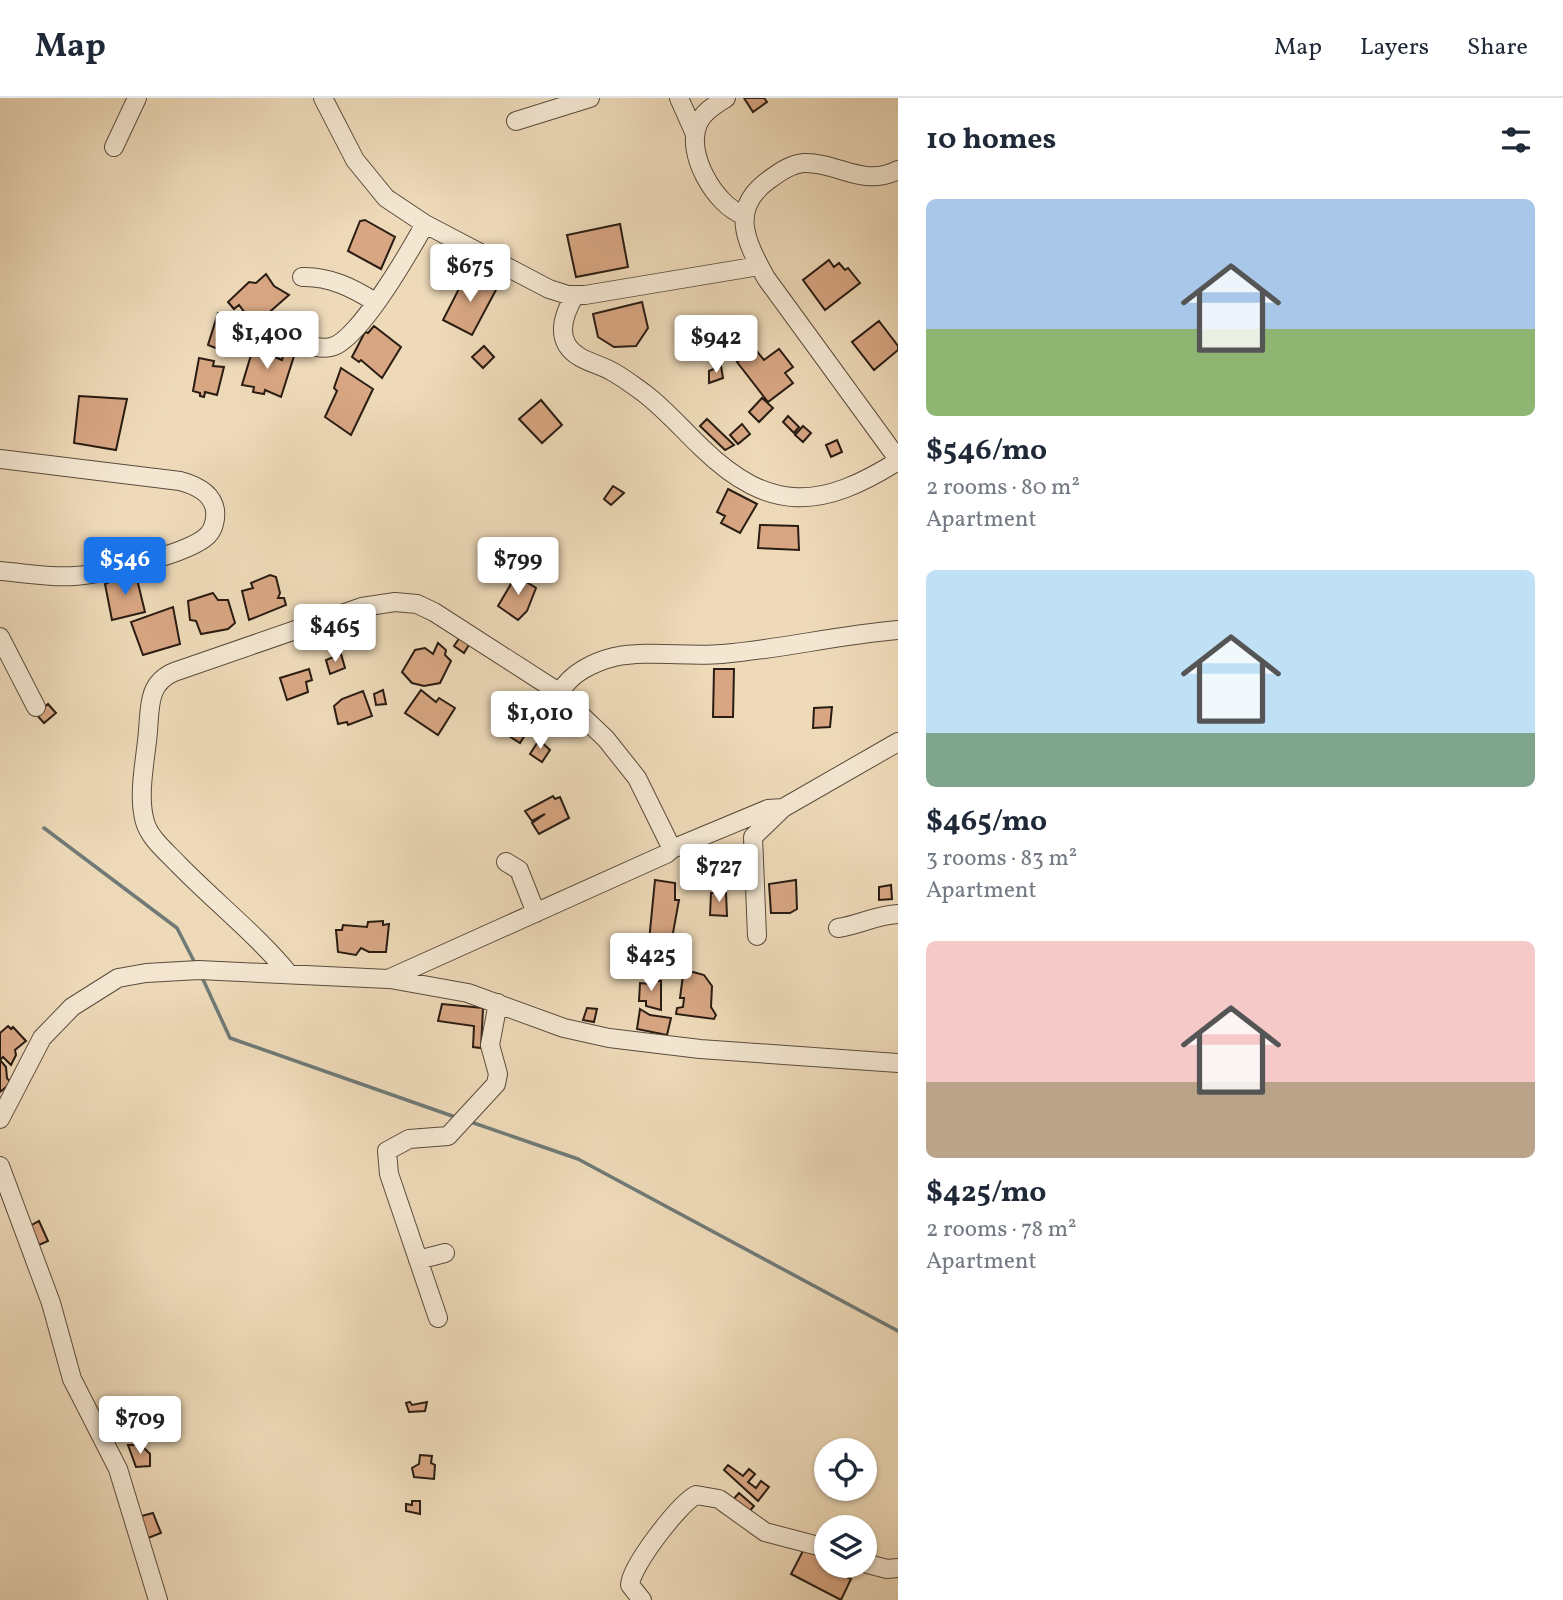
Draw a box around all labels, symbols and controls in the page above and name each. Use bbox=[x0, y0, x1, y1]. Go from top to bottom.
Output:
text: Map bbox=[35, 25, 106, 71]
text: Map bbox=[1274, 31, 1322, 65]
text: Layers bbox=[1360, 31, 1429, 65]
text: Share bbox=[1467, 31, 1528, 65]
text: 10 homes bbox=[926, 119, 1056, 161]
icon: filters bbox=[1497, 121, 1535, 159]
pin: $675 bbox=[429, 244, 511, 304]
icon: home bbox=[1168, 245, 1294, 371]
text: $675 bbox=[446, 251, 494, 283]
pin: $1,400 bbox=[210, 312, 324, 371]
pin: $942 bbox=[675, 316, 757, 375]
text: $1,400 bbox=[232, 318, 302, 350]
text: $942 bbox=[690, 322, 742, 354]
text: $546/mo bbox=[926, 430, 1047, 472]
text: 2 rooms · 80 m² bbox=[926, 472, 1080, 504]
text: Apartment bbox=[926, 504, 1037, 536]
pin: $546 bbox=[84, 538, 166, 597]
pin: $799 bbox=[477, 538, 559, 597]
text: $546 bbox=[100, 544, 150, 576]
text: $799 bbox=[494, 544, 542, 576]
pin: $465 bbox=[294, 604, 376, 664]
text: $465 bbox=[310, 611, 360, 643]
icon: home bbox=[1168, 616, 1294, 742]
pin: $1,010 bbox=[483, 692, 597, 751]
text: $1,010 bbox=[507, 698, 573, 730]
text: $465/mo bbox=[926, 801, 1047, 843]
text: 3 rooms · 83 m² bbox=[926, 843, 1077, 875]
pin: $727 bbox=[678, 844, 760, 904]
text: $727 bbox=[696, 851, 742, 883]
text: Apartment bbox=[926, 875, 1037, 907]
pin: $425 bbox=[610, 934, 692, 993]
text: $425 bbox=[626, 940, 676, 972]
icon: home bbox=[1168, 987, 1294, 1113]
text: $425/mo bbox=[926, 1172, 1046, 1214]
text: 2 rooms · 78 m² bbox=[926, 1214, 1077, 1246]
text: Apartment bbox=[926, 1246, 1037, 1278]
pin: $709 bbox=[99, 1396, 181, 1456]
text: $709 bbox=[115, 1403, 165, 1435]
map controls bbox=[814, 1438, 877, 1578]
button: locate bbox=[814, 1438, 877, 1501]
button: layers bbox=[814, 1515, 877, 1578]

